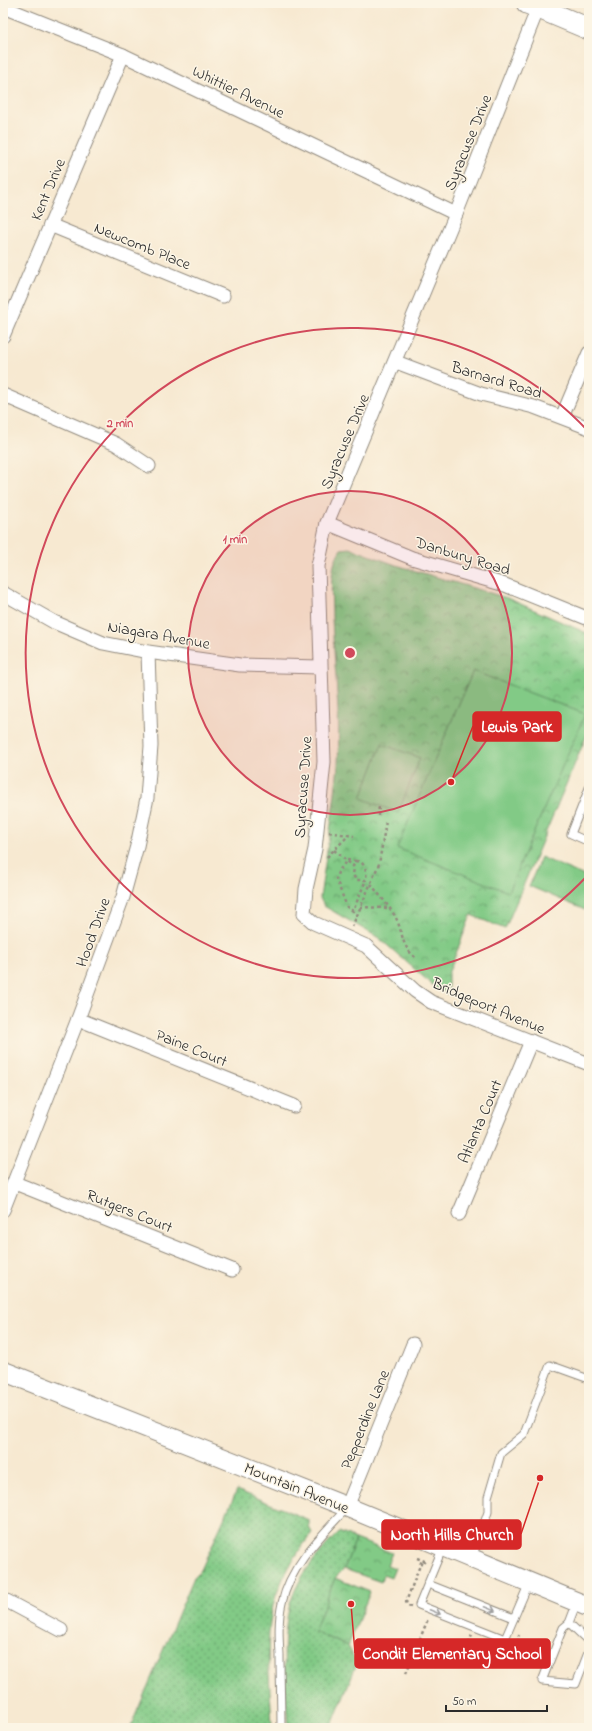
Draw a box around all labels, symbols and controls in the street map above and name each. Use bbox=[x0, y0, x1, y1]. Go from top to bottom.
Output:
street label: Whittier Avenue bbox=[188, 60, 289, 126]
street label: Syracuse Drive bbox=[439, 90, 499, 194]
street label: Kent Drive bbox=[25, 154, 73, 225]
street label: Newcomb Place bbox=[90, 217, 195, 277]
street label: Barnard Road bbox=[447, 355, 545, 406]
street label: Syracuse Drive bbox=[315, 390, 377, 493]
text: 2 min bbox=[106, 415, 133, 433]
text: 1 min bbox=[223, 531, 247, 549]
street label: Danbury Road bbox=[411, 531, 513, 583]
street label: Niagara Avenue bbox=[106, 615, 213, 657]
centre of rings bbox=[343, 646, 357, 660]
callout: Lewis Park bbox=[473, 712, 561, 741]
text: Lewis Park bbox=[481, 715, 553, 740]
street label: Syracuse Drive bbox=[288, 735, 320, 839]
street label: Hood Drive bbox=[70, 894, 118, 971]
street label: Bridgeport Avenue bbox=[427, 972, 549, 1042]
street label: Paine Court bbox=[152, 1024, 231, 1074]
street label: Atlanta Court bbox=[452, 1076, 510, 1167]
street label: Rutgers Court bbox=[82, 1184, 177, 1240]
street label: Pepperdine Lane bbox=[335, 1366, 397, 1473]
street label: Mountain Avenue bbox=[240, 1457, 353, 1521]
callout: North Hills Church bbox=[382, 1520, 521, 1549]
text: North Hills Church bbox=[390, 1523, 514, 1548]
one-way arrow bbox=[483, 1605, 495, 1613]
one-way arrow bbox=[429, 1608, 441, 1616]
callout: Condit Elementary School bbox=[355, 1639, 550, 1668]
text: Condit Elementary School bbox=[362, 1642, 542, 1669]
scale bar bbox=[446, 1687, 547, 1713]
text: 50 m bbox=[452, 1693, 476, 1711]

